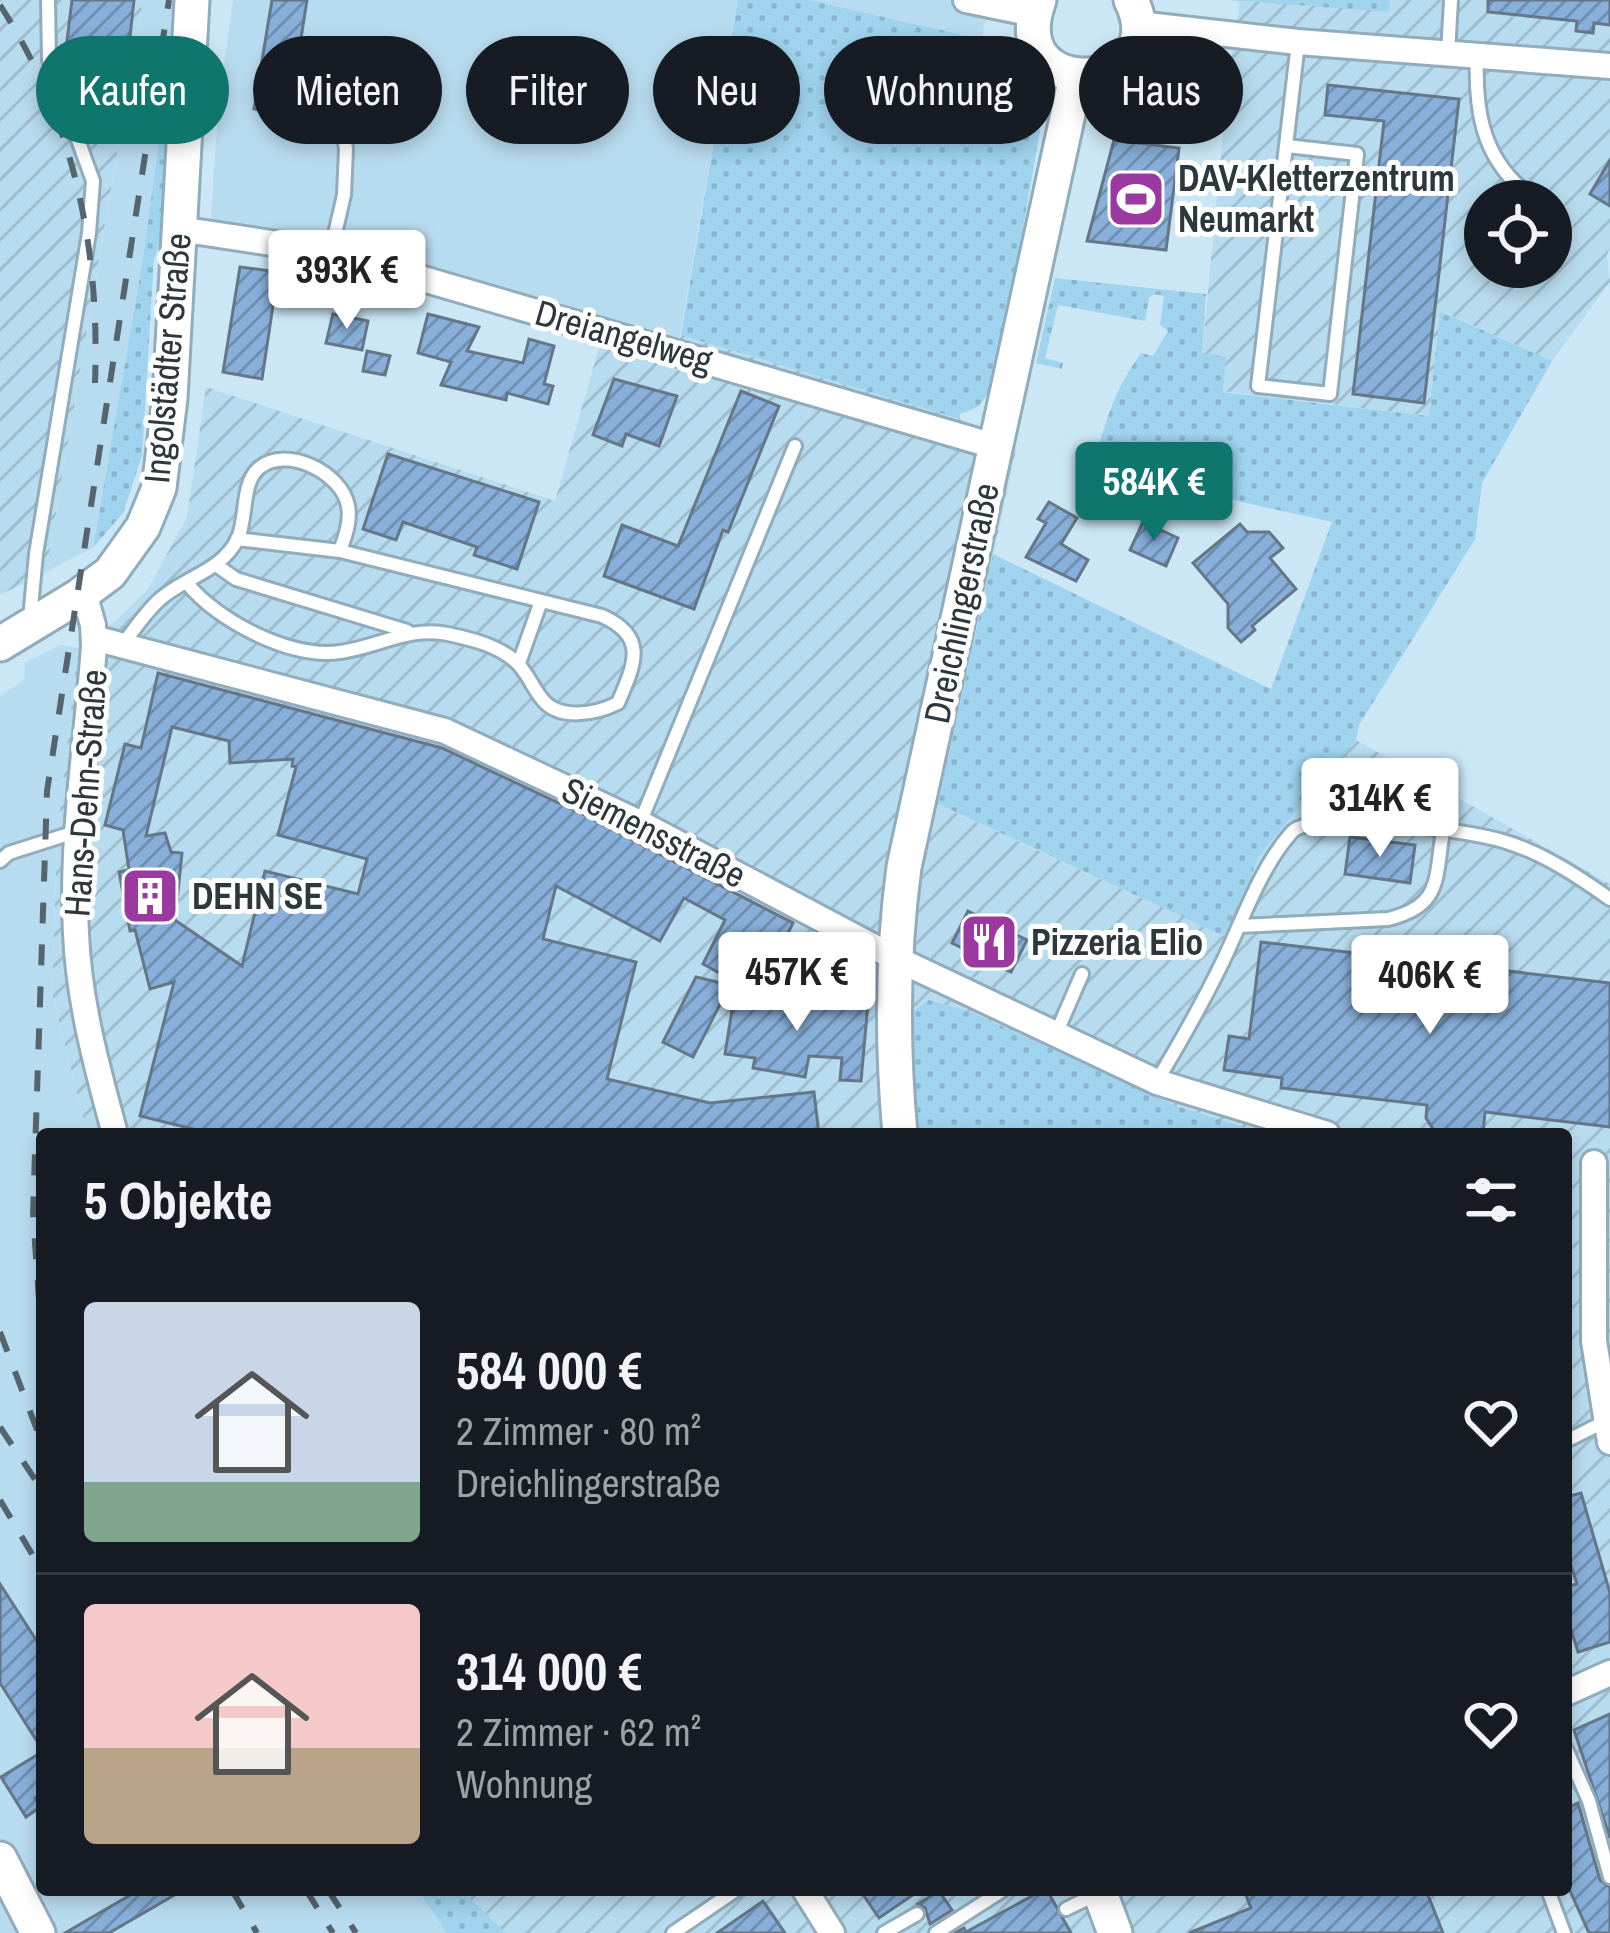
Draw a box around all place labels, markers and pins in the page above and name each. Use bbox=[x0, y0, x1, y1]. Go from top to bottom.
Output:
place label: DAV-Kletterzentrum Neumarkt bbox=[1178, 154, 1455, 243]
sports icon: DAV-Kletterzentrum Neumarkt bbox=[1105, 168, 1167, 230]
pin: 393K € bbox=[249, 230, 445, 332]
pin: 584K € bbox=[1056, 442, 1252, 544]
pin: 314K € bbox=[1282, 758, 1478, 860]
building icon: DEHN SE bbox=[119, 865, 181, 927]
place label: DEHN SE bbox=[192, 872, 323, 920]
restaurant icon: Pizzeria Elio bbox=[958, 911, 1020, 973]
place label: Pizzeria Elio bbox=[1031, 918, 1203, 966]
pin: 457K € bbox=[699, 932, 895, 1034]
pin: 406K € bbox=[1332, 935, 1528, 1037]

